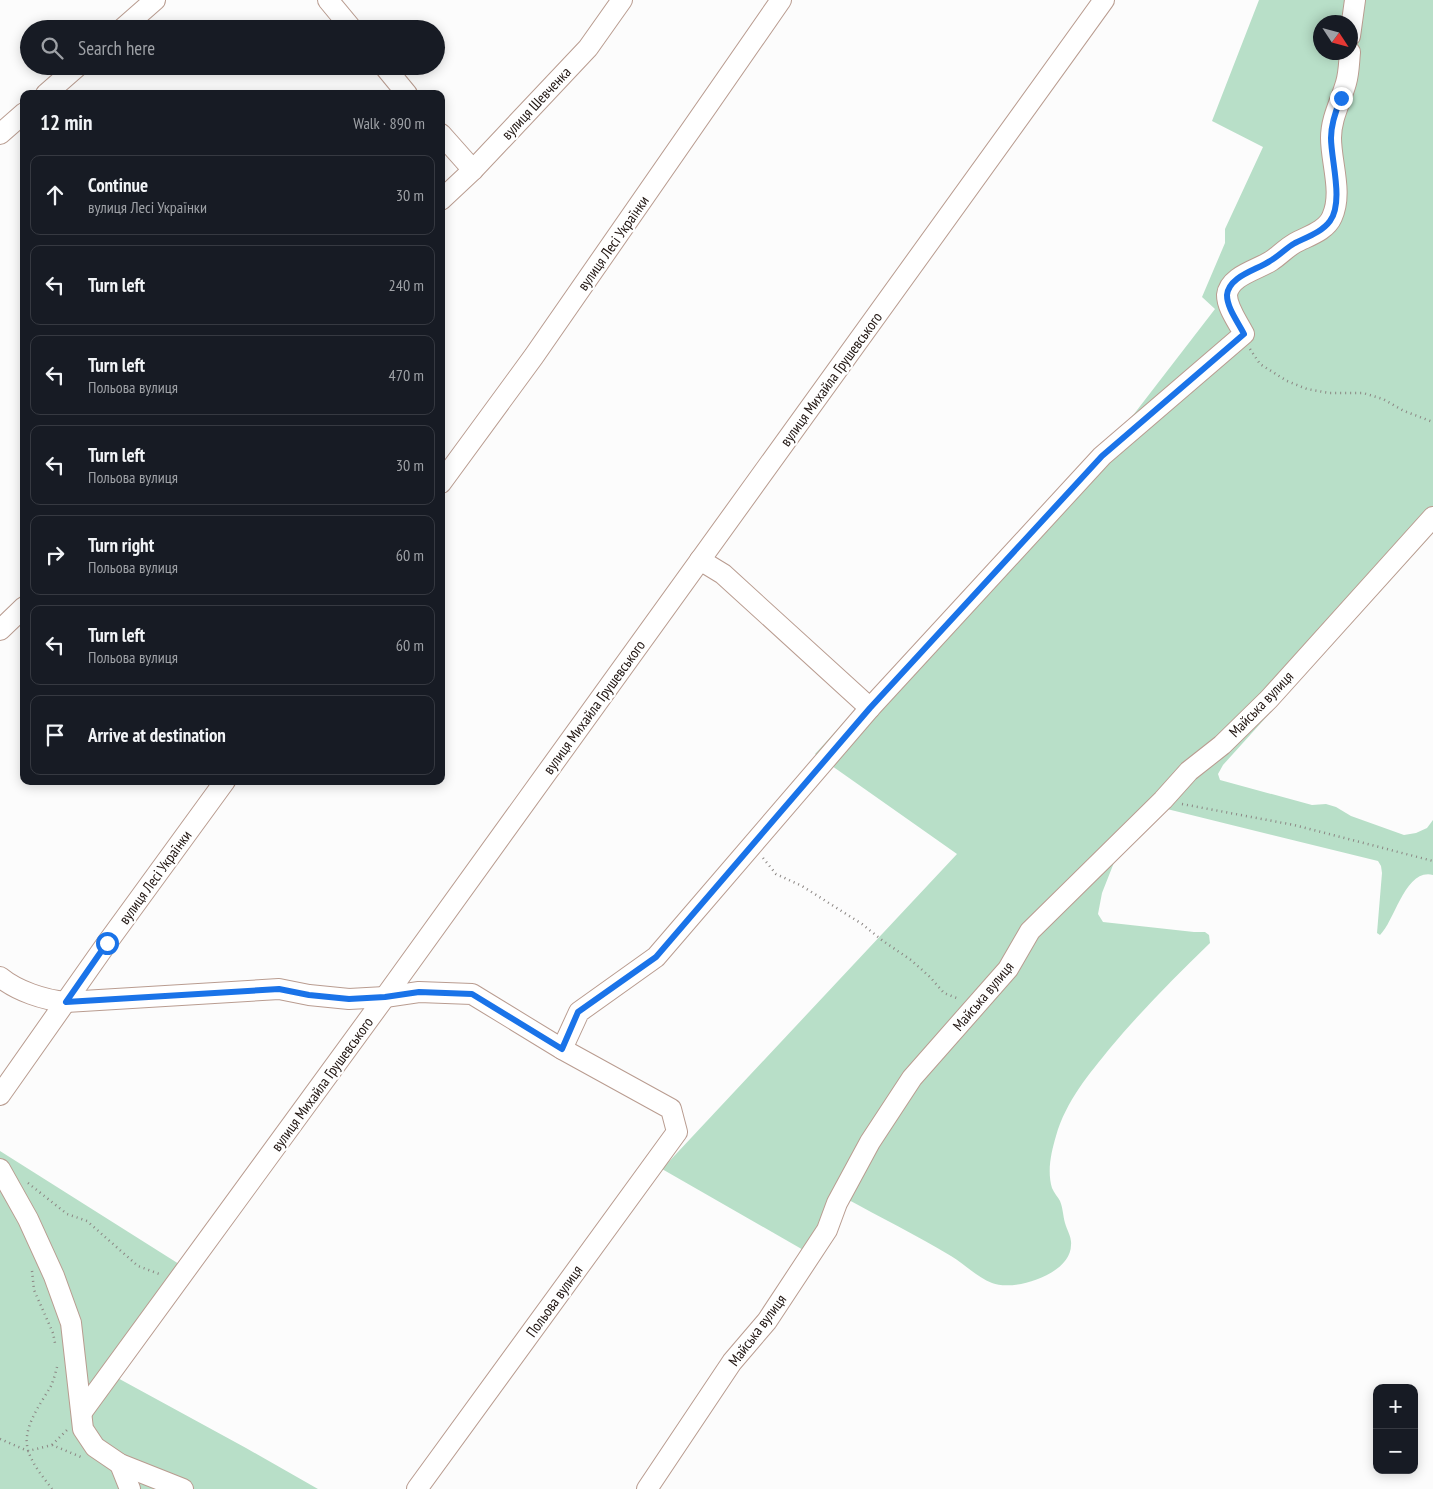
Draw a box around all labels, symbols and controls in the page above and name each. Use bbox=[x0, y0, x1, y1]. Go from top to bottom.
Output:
north arrow bbox=[1313, 15, 1358, 60]
search box bbox=[20, 20, 445, 75]
icon: search bbox=[38, 34, 66, 62]
text: Search here bbox=[78, 36, 155, 60]
street label: вулиця Шевченка bbox=[497, 63, 575, 143]
route end bbox=[1330, 87, 1353, 110]
text: 12 min bbox=[40, 109, 92, 136]
text: Walk · 890 m bbox=[353, 113, 425, 133]
text: Continue bbox=[88, 173, 148, 197]
icon: ahead bbox=[41, 181, 69, 209]
text: 30 m bbox=[396, 185, 424, 205]
street label: вулиця Лесі Українки bbox=[573, 192, 653, 294]
text: вулиця Лесі Українки bbox=[88, 197, 207, 217]
icon: left bbox=[41, 271, 69, 299]
text: Turn left bbox=[88, 273, 145, 297]
text: 240 m bbox=[389, 275, 424, 295]
street label: вулиця Михайла Грушевського bbox=[776, 308, 886, 450]
text: Turn left bbox=[88, 353, 145, 377]
icon: left bbox=[41, 361, 69, 389]
text: 470 m bbox=[389, 365, 424, 385]
text: Польова вулиця bbox=[88, 377, 178, 397]
text: Turn left bbox=[88, 443, 145, 467]
icon: left bbox=[41, 451, 69, 479]
text: 30 m bbox=[396, 455, 424, 475]
text: Польова вулиця bbox=[88, 467, 178, 487]
text: Turn right bbox=[88, 533, 154, 557]
icon: right bbox=[41, 541, 69, 569]
text: 60 m bbox=[396, 545, 424, 565]
text: Польова вулиця bbox=[88, 557, 178, 577]
text: Turn left bbox=[88, 623, 145, 647]
icon: left bbox=[41, 631, 69, 659]
text: 60 m bbox=[396, 635, 424, 655]
street label: вулиця Михайла Грушевського bbox=[539, 636, 649, 778]
text: Польова вулиця bbox=[88, 647, 178, 667]
street label: Майська вулиця bbox=[1225, 667, 1297, 741]
icon: arrive bbox=[41, 721, 69, 749]
text: Arrive at destination bbox=[88, 723, 226, 747]
street label: вулиця Лесі Українки bbox=[115, 826, 195, 928]
route start bbox=[96, 932, 119, 955]
street label: Майська вулиця bbox=[948, 957, 1018, 1035]
street label: вулиця Михайла Грушевського bbox=[267, 1013, 377, 1155]
street label: Польова вулиця bbox=[522, 1261, 587, 1341]
street label: Майська вулиця bbox=[724, 1290, 790, 1370]
map controls bbox=[1373, 1384, 1418, 1474]
button: + bbox=[1373, 1384, 1418, 1429]
button: − bbox=[1373, 1429, 1418, 1474]

